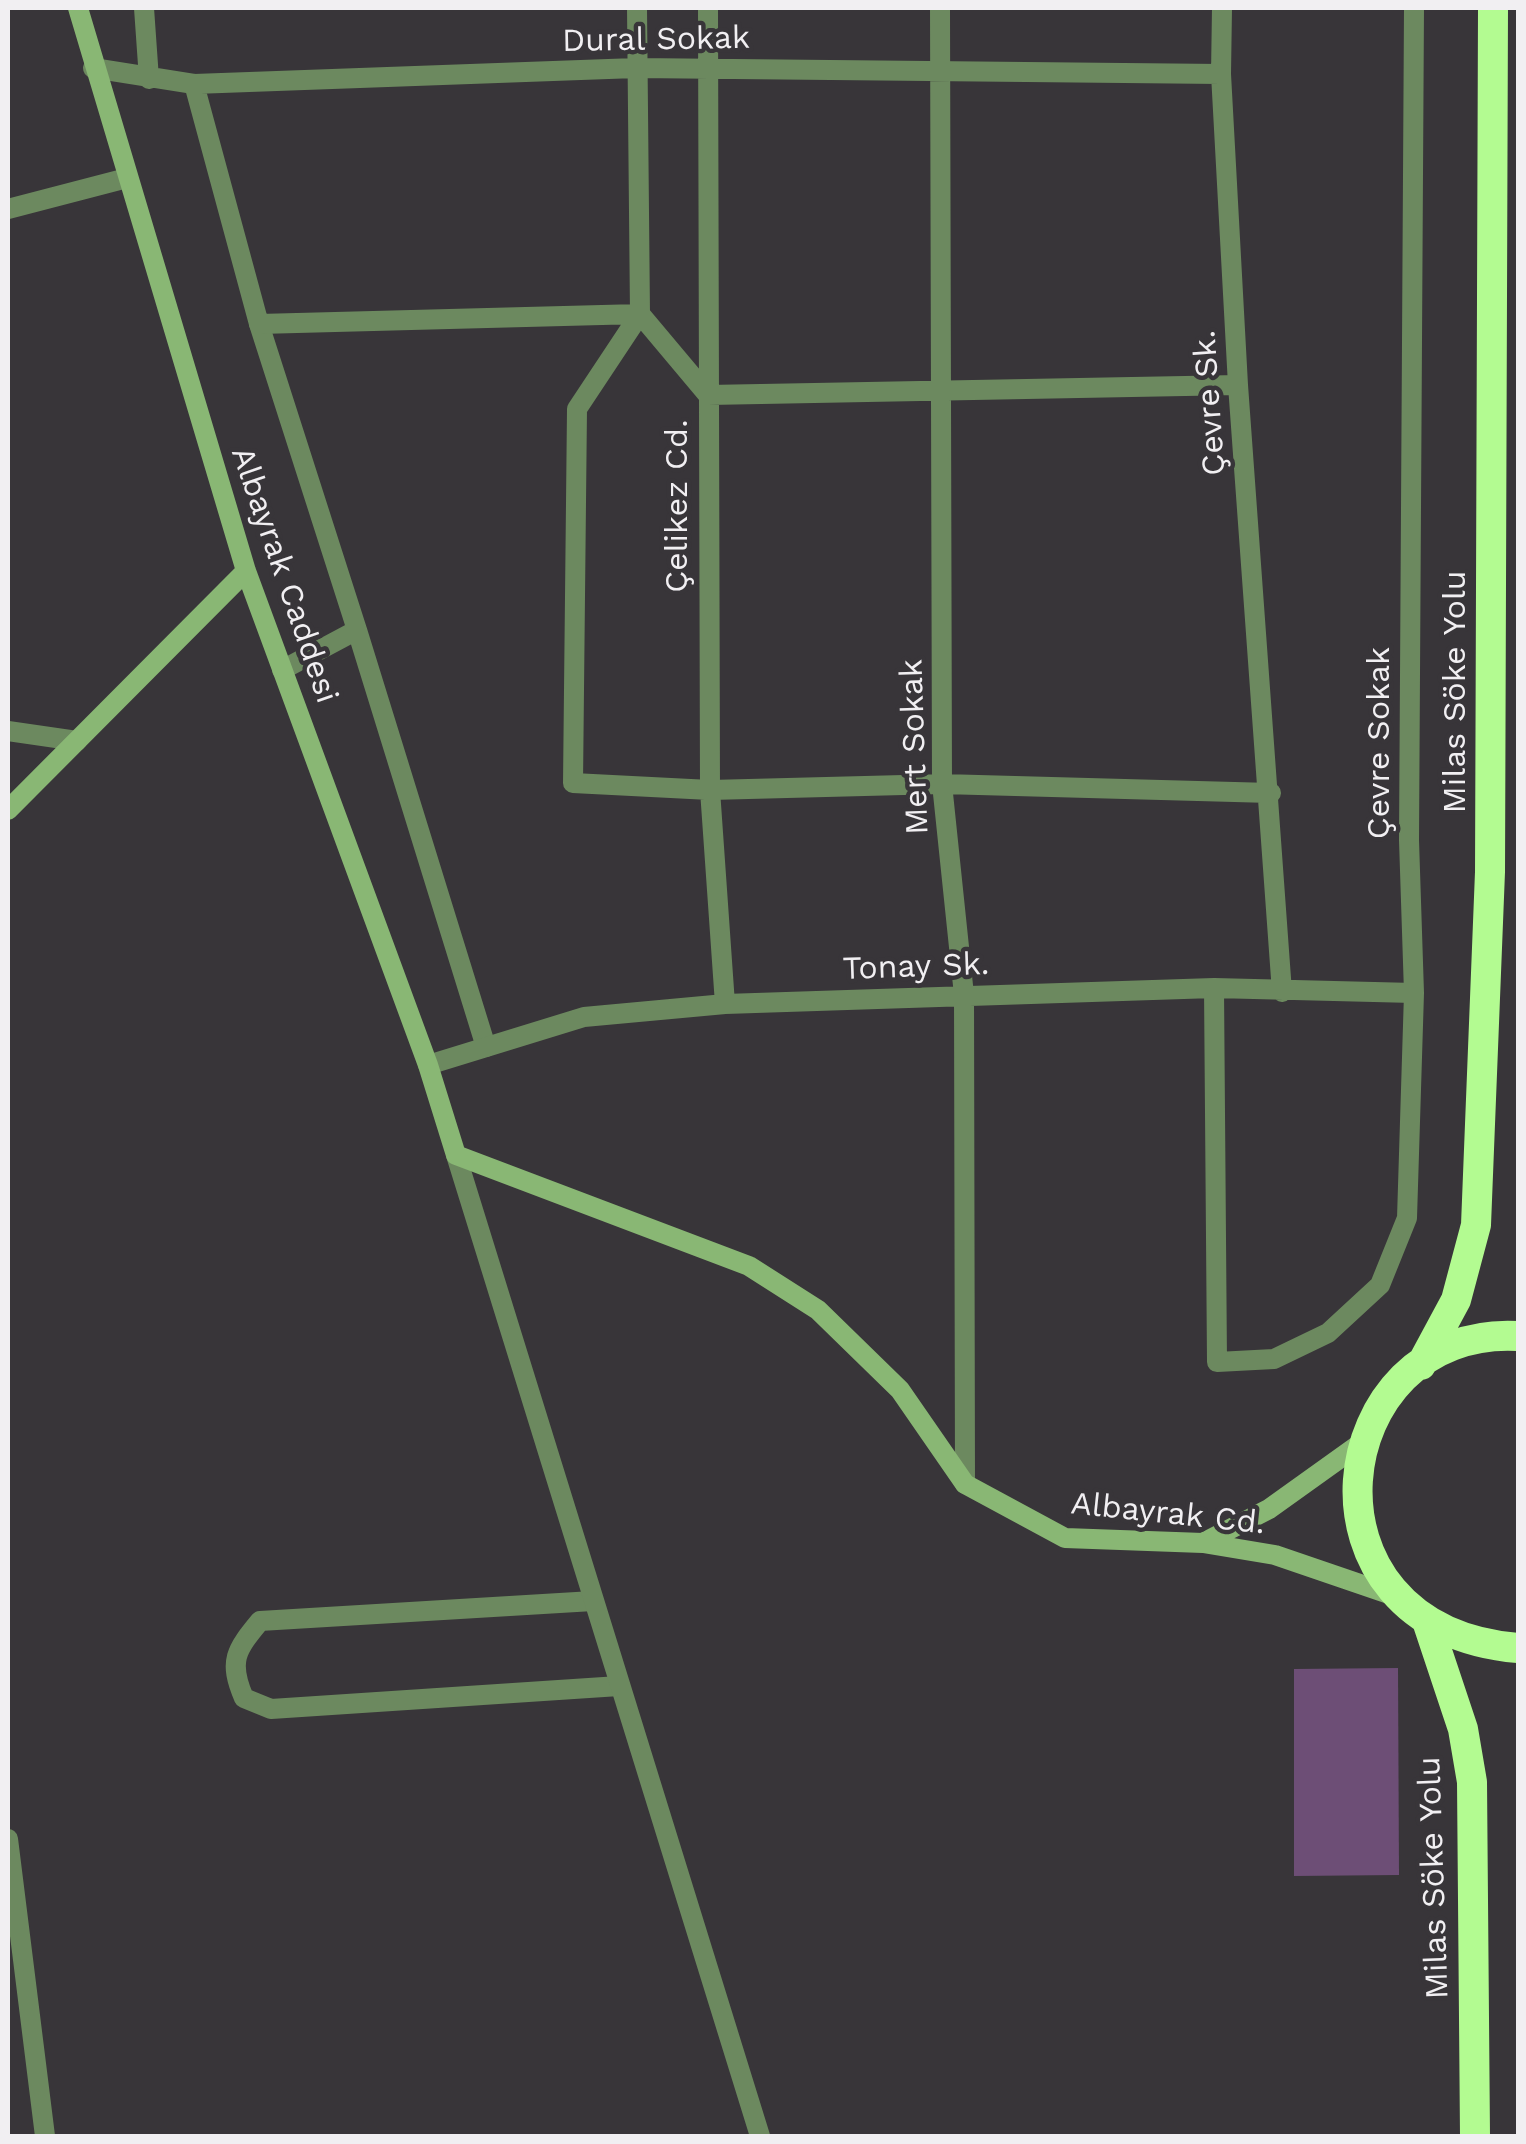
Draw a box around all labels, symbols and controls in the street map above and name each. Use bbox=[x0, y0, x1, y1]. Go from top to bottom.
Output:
street label: Dural Sokak bbox=[562, 19, 750, 61]
street label: Çevre Sk. bbox=[1186, 329, 1234, 477]
street label: Çelikez Cd. bbox=[659, 419, 697, 593]
street label: Albayrak Caddesi bbox=[222, 442, 346, 708]
street label: Milas Söke Yolu bbox=[1437, 571, 1475, 813]
street label: Çevre Sokak bbox=[1361, 647, 1399, 839]
street label: Mert Sokak bbox=[893, 659, 937, 835]
street label: Tonay Sk. bbox=[842, 945, 990, 989]
street label: Albayrak Cd. bbox=[1069, 1485, 1267, 1543]
street label: Milas Söke Yolu bbox=[1411, 1756, 1457, 2000]

